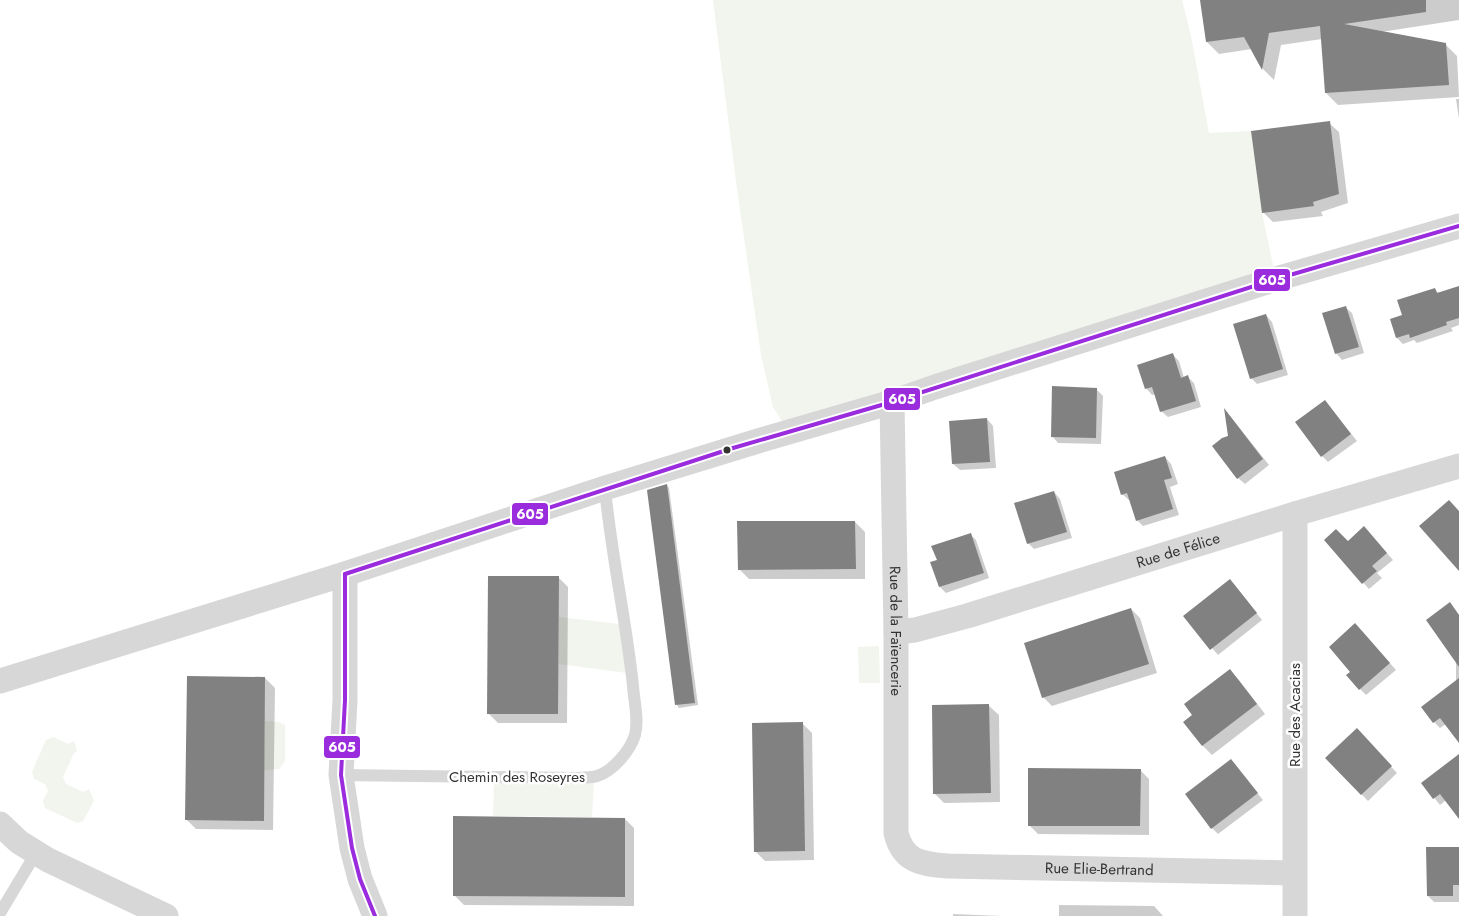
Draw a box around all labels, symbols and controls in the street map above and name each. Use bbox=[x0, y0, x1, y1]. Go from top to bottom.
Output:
line badge: 605 bbox=[1253, 268, 1291, 292]
text: 605 bbox=[1258, 270, 1286, 290]
line badge: 605 bbox=[883, 387, 921, 411]
text: 605 bbox=[888, 389, 916, 409]
unlabelled marker bbox=[722, 445, 732, 455]
line badge: 605 bbox=[511, 502, 549, 526]
text: 605 bbox=[516, 504, 544, 524]
street label: Rue de Félice bbox=[1134, 527, 1223, 574]
street label: Rue de la Faïencerie bbox=[884, 566, 907, 696]
street label: Rue des Acacias bbox=[1284, 663, 1306, 767]
line badge: 605 bbox=[323, 735, 361, 759]
text: 605 bbox=[328, 737, 356, 757]
street label: Chemin des Roseyres bbox=[449, 766, 585, 788]
street label: Rue Elie-Bertrand bbox=[1045, 857, 1154, 881]

